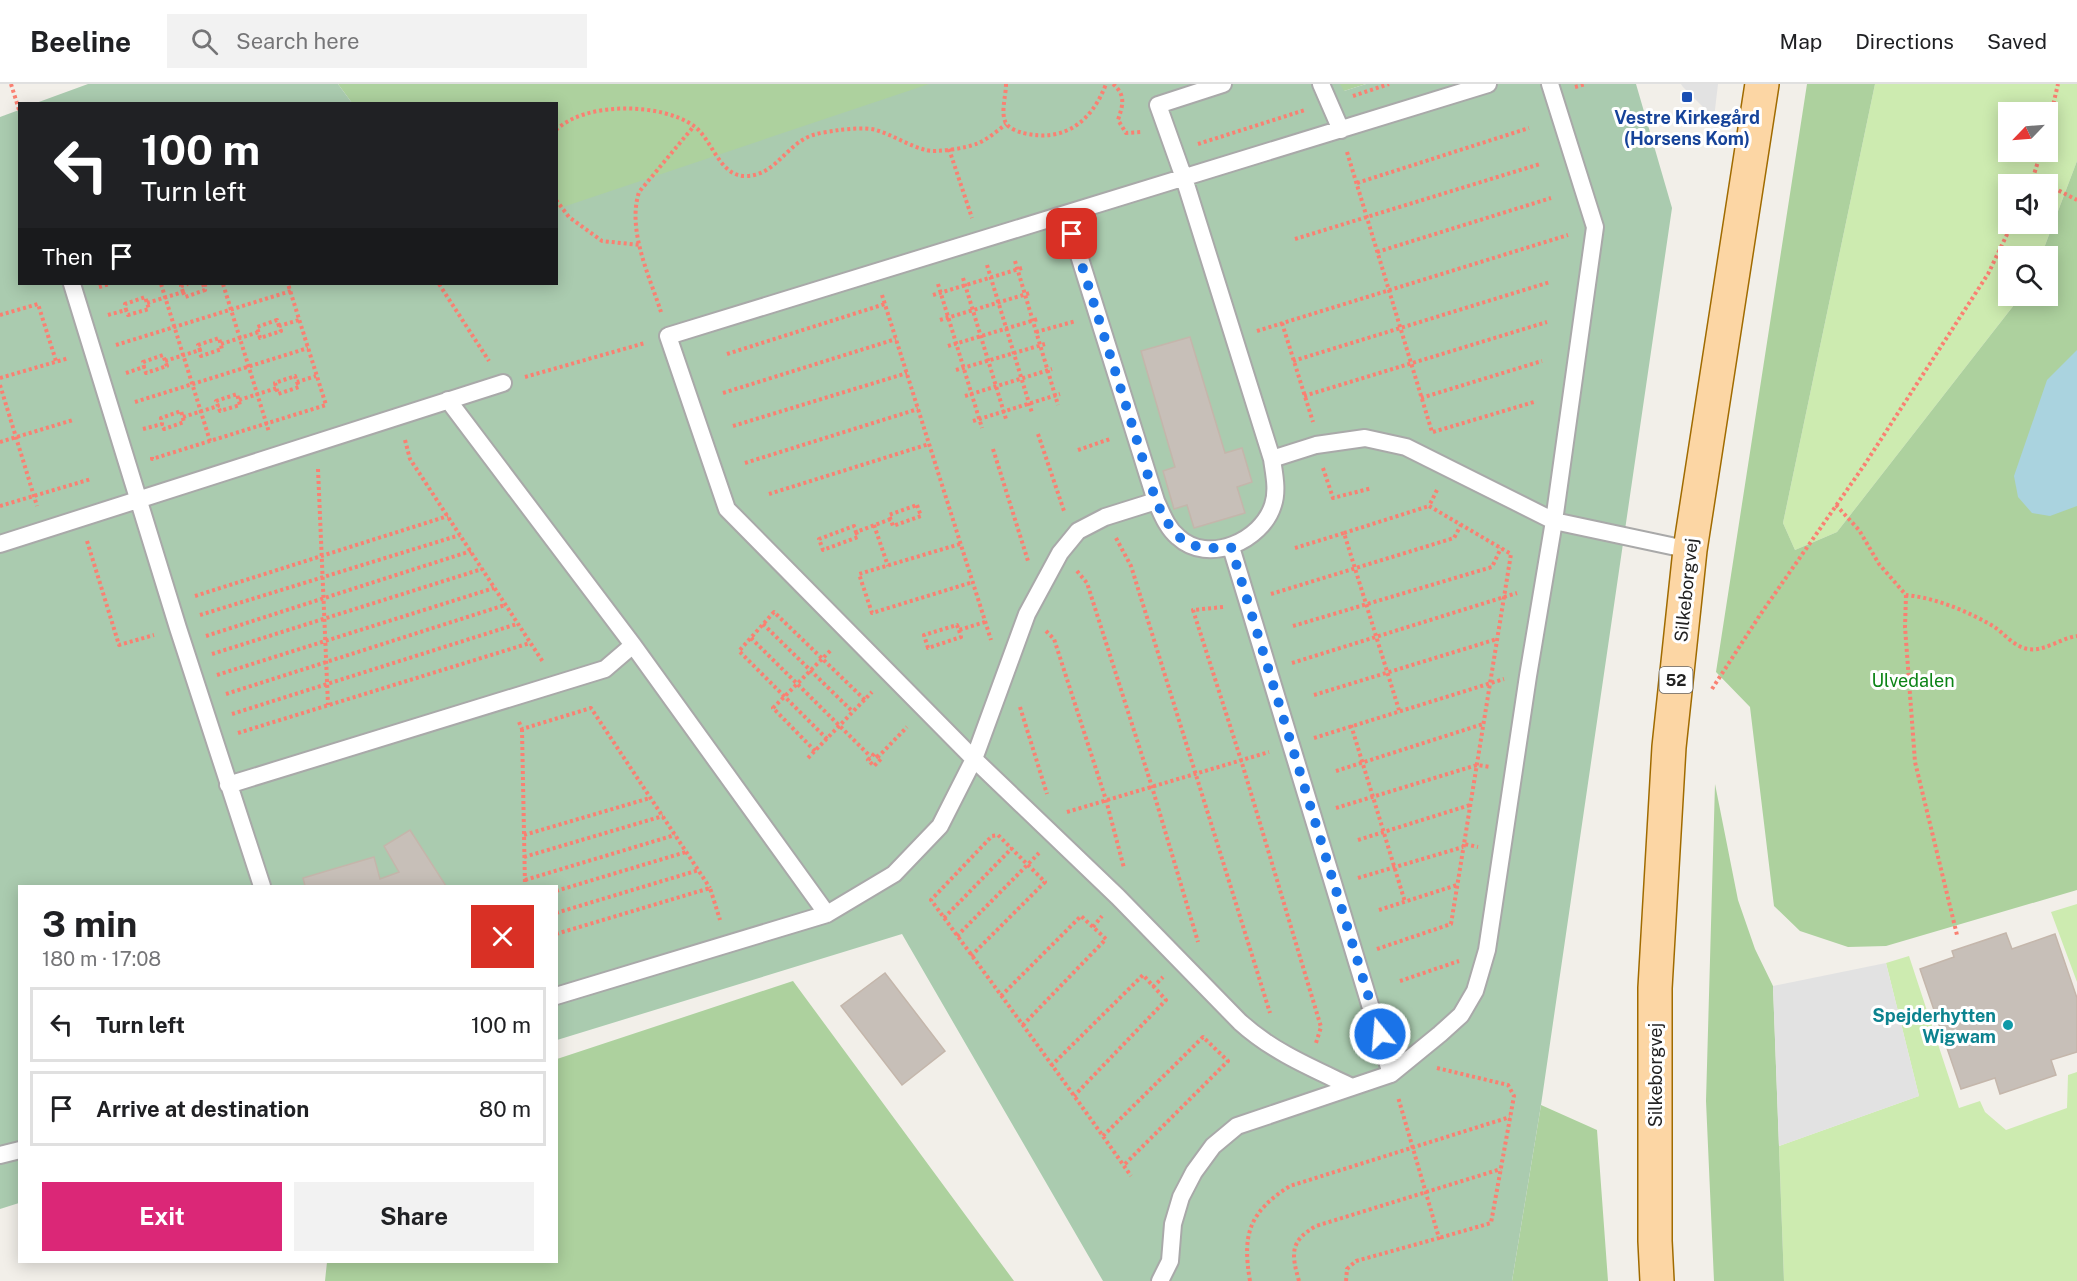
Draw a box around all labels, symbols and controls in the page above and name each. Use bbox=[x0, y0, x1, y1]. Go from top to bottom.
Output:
search box bbox=[167, 14, 587, 68]
text: Beeline bbox=[30, 25, 131, 58]
icon: search bbox=[188, 25, 221, 58]
text: Search here bbox=[236, 28, 360, 54]
text: Map bbox=[1780, 29, 1822, 54]
text: Directions bbox=[1855, 29, 1954, 54]
text: Saved bbox=[1987, 29, 2047, 54]
marker: Vestre Kirkegård (Horsens Kom) bbox=[1680, 90, 1694, 104]
north arrow bbox=[1998, 102, 2058, 162]
map controls bbox=[1998, 102, 2058, 306]
place label: Vestre Kirkegård (Horsens Kom) bbox=[1614, 107, 1760, 149]
text: 100 m bbox=[141, 125, 260, 174]
icon: left bbox=[42, 126, 120, 204]
button: sound bbox=[1998, 174, 2058, 234]
text: Turn left bbox=[141, 175, 247, 207]
pin bbox=[1046, 208, 1097, 259]
icon: arrive bbox=[1055, 217, 1088, 250]
icon: arrive bbox=[105, 240, 138, 273]
text: Then bbox=[42, 244, 93, 270]
button: search bbox=[1998, 246, 2058, 306]
street label: Silkeborgvej bbox=[1670, 537, 1702, 643]
road number: 52 bbox=[1660, 667, 1692, 693]
park label: Ulvedalen bbox=[1871, 670, 1955, 691]
text: 3 min bbox=[42, 903, 137, 945]
button: close bbox=[471, 905, 534, 968]
text: 180 m · 17:08 bbox=[42, 947, 161, 971]
position arrow bbox=[1348, 1002, 1412, 1066]
place label: Spejderhytten Wigwam bbox=[1872, 1005, 1996, 1047]
icon: left bbox=[45, 1008, 78, 1041]
text: Turn left bbox=[96, 1012, 185, 1038]
text: 100 m bbox=[471, 1012, 531, 1038]
marker: Spejderhytten Wigwam bbox=[2001, 1018, 2015, 1032]
street label: Silkeborgvej bbox=[1645, 1023, 1666, 1127]
icon: arrive bbox=[45, 1092, 78, 1125]
text: Arrive at destination bbox=[96, 1096, 309, 1122]
text: 80 m bbox=[479, 1096, 531, 1122]
button: Exit bbox=[42, 1182, 282, 1251]
button: Share bbox=[294, 1182, 534, 1251]

